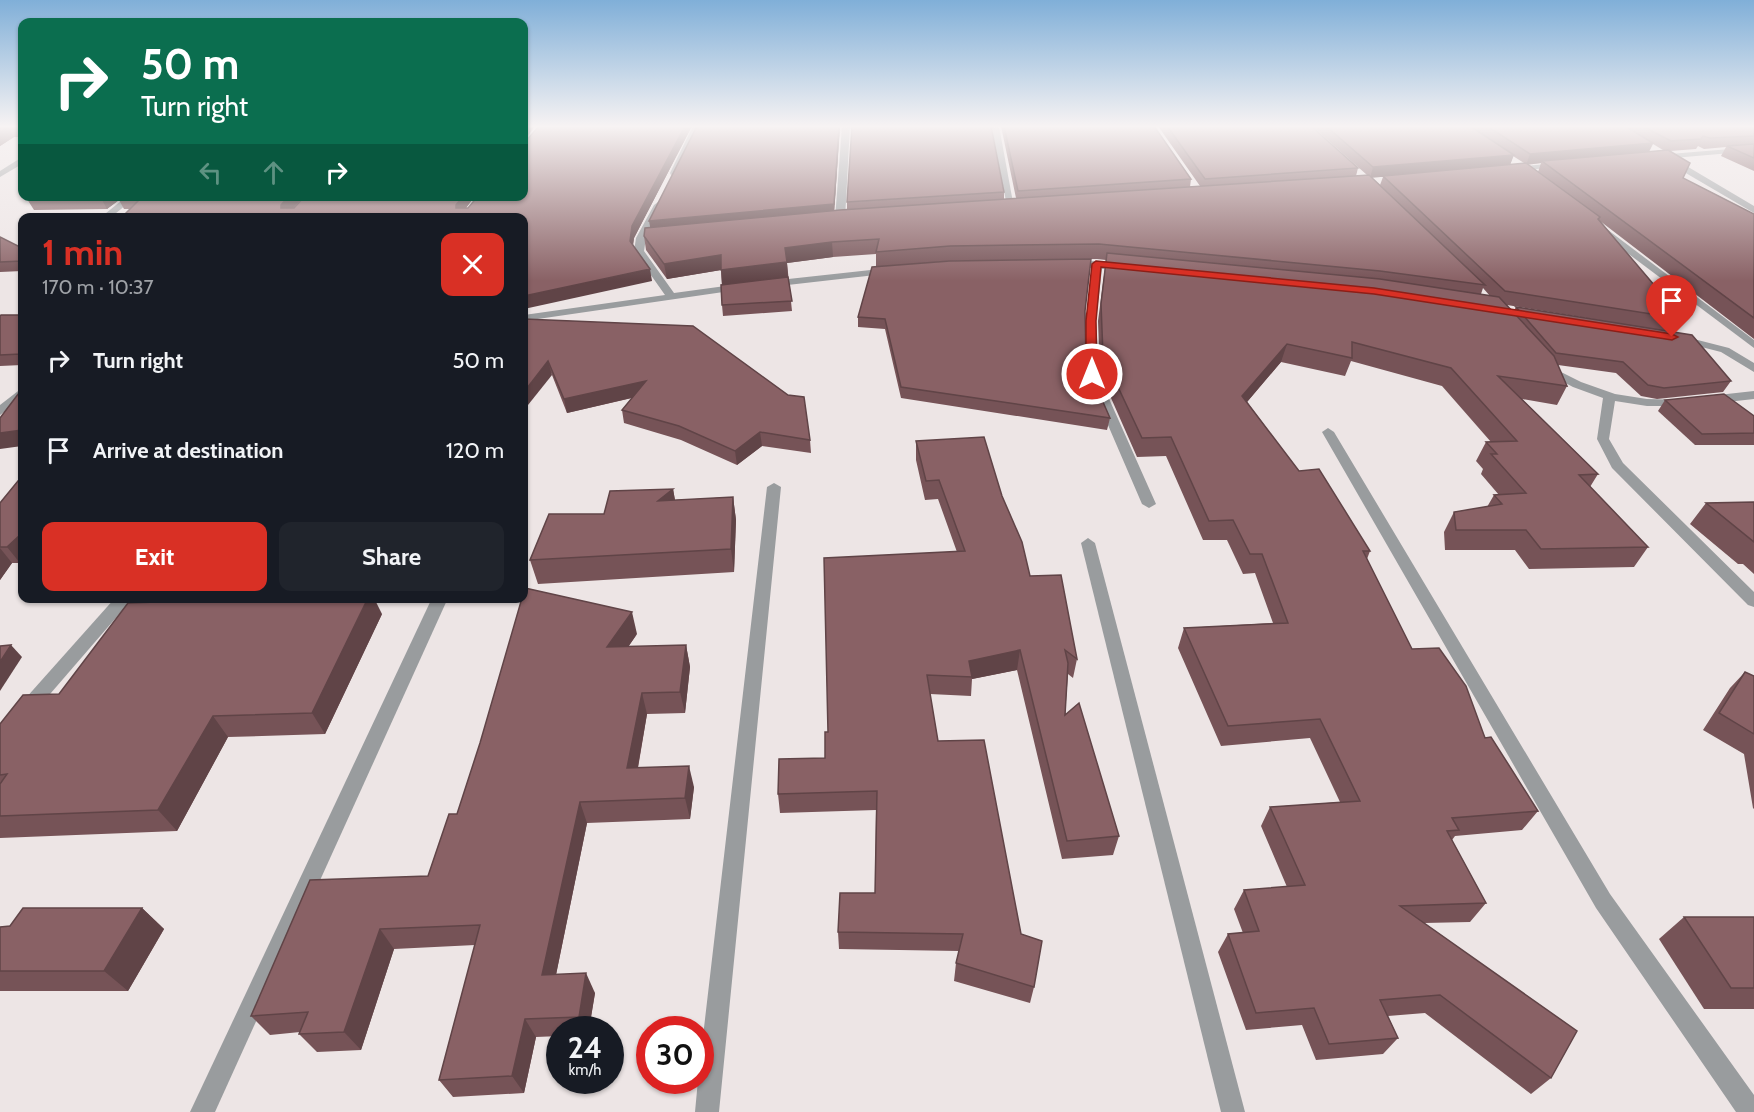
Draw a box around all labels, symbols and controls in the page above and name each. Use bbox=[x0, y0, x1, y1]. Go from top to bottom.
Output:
text: 50 m bbox=[141, 38, 239, 90]
icon: right bbox=[42, 42, 120, 120]
text: Turn right bbox=[141, 90, 248, 123]
icon: left bbox=[194, 156, 227, 189]
icon: ahead bbox=[257, 156, 290, 189]
icon: right bbox=[320, 156, 353, 189]
text: 1 min bbox=[42, 230, 123, 274]
button: close bbox=[441, 233, 504, 296]
text: 170 m · 10:37 bbox=[42, 275, 154, 299]
pin bbox=[1646, 275, 1697, 337]
icon: arrive bbox=[1655, 284, 1688, 317]
position arrow bbox=[1060, 342, 1124, 406]
icon: right bbox=[42, 344, 75, 377]
text: Turn right bbox=[93, 347, 183, 374]
text: 50 m bbox=[452, 347, 504, 374]
icon: arrive bbox=[42, 434, 75, 467]
text: Arrive at destination bbox=[93, 437, 283, 464]
text: 120 m bbox=[446, 437, 504, 464]
button: Exit bbox=[42, 522, 267, 591]
button: Share bbox=[279, 522, 504, 591]
speed limit sign: 30 bbox=[636, 1016, 714, 1094]
text: 24 bbox=[568, 1029, 602, 1066]
text: km/h bbox=[569, 1061, 601, 1079]

